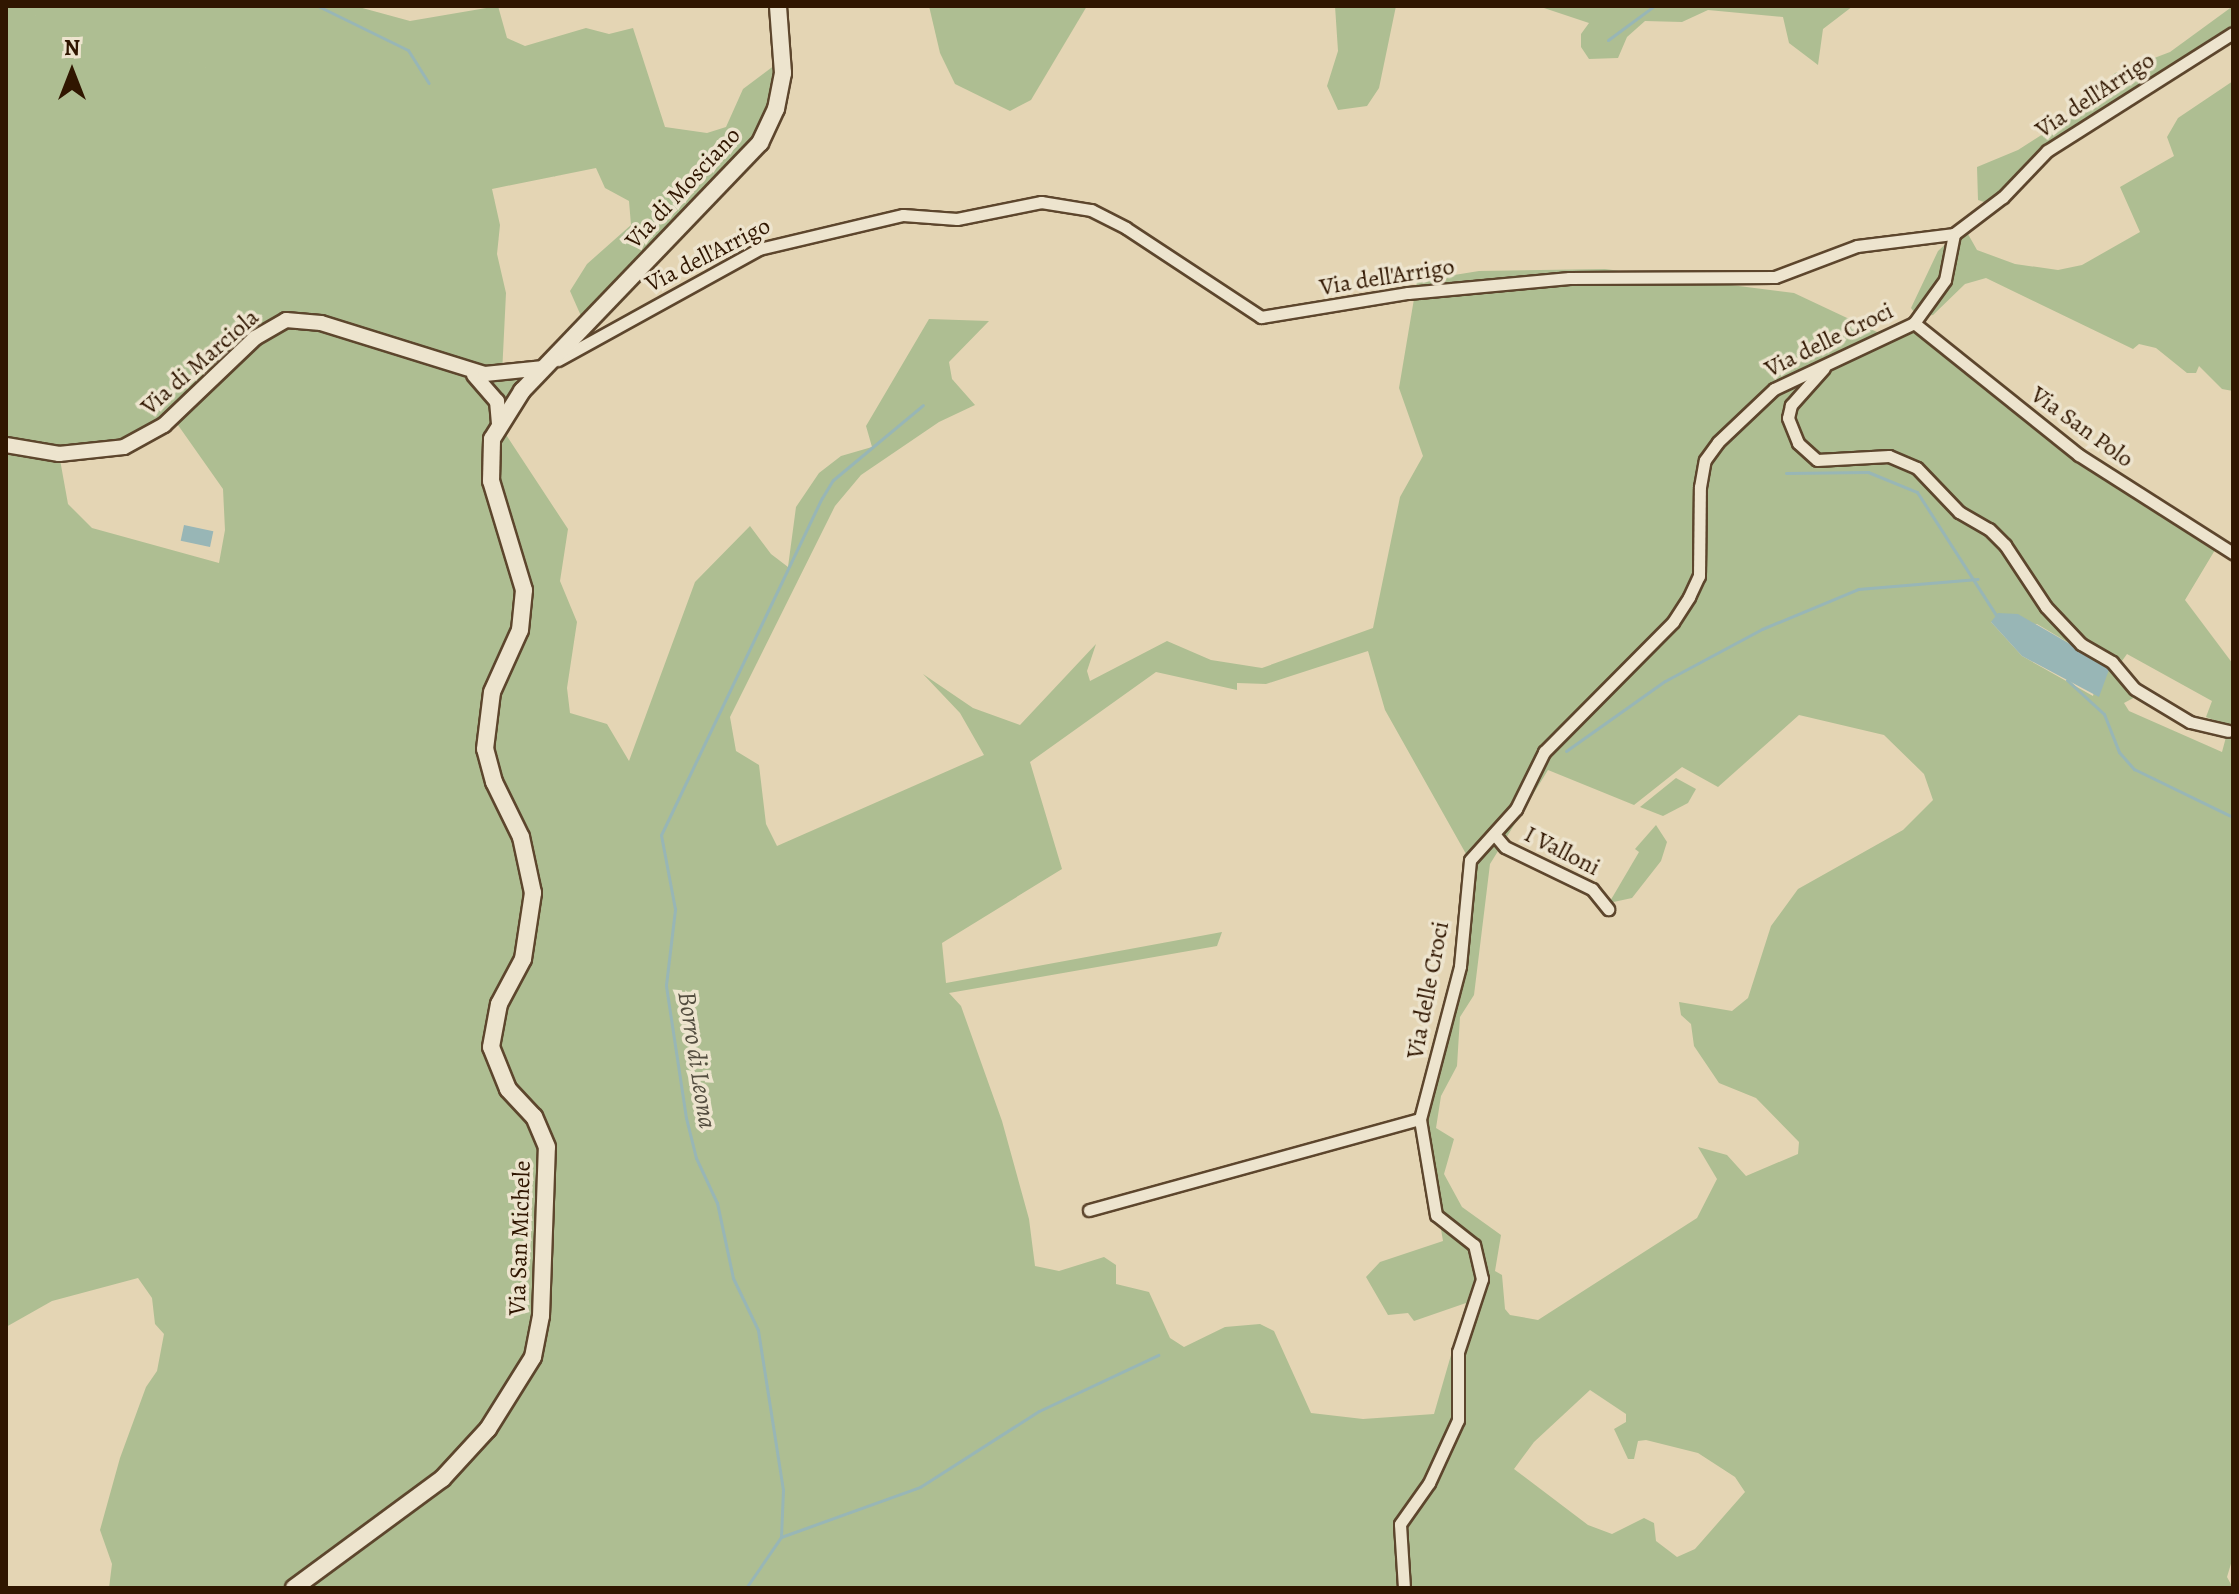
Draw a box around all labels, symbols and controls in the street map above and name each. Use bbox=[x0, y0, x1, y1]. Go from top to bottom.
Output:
north arrow bbox=[32, 32, 112, 112]
text: N bbox=[64, 33, 80, 63]
street label: Via dell'Arrigo bbox=[2030, 46, 2160, 144]
street label: Via di Mosciano bbox=[619, 121, 747, 255]
street label: Via dell'Arrigo bbox=[641, 211, 775, 299]
street label: Via dell'Arrigo bbox=[1317, 252, 1457, 302]
street label: Via delle Croci bbox=[1760, 296, 1898, 384]
street label: Via di Marciola bbox=[135, 303, 265, 421]
street label: Via San Polo bbox=[2025, 380, 2139, 474]
street label: I Valloni bbox=[1519, 820, 1605, 882]
street label: Via delle Croci bbox=[1401, 919, 1455, 1061]
water label: Borro di Leona bbox=[671, 989, 723, 1131]
street label: Via San Michele bbox=[503, 1160, 537, 1316]

